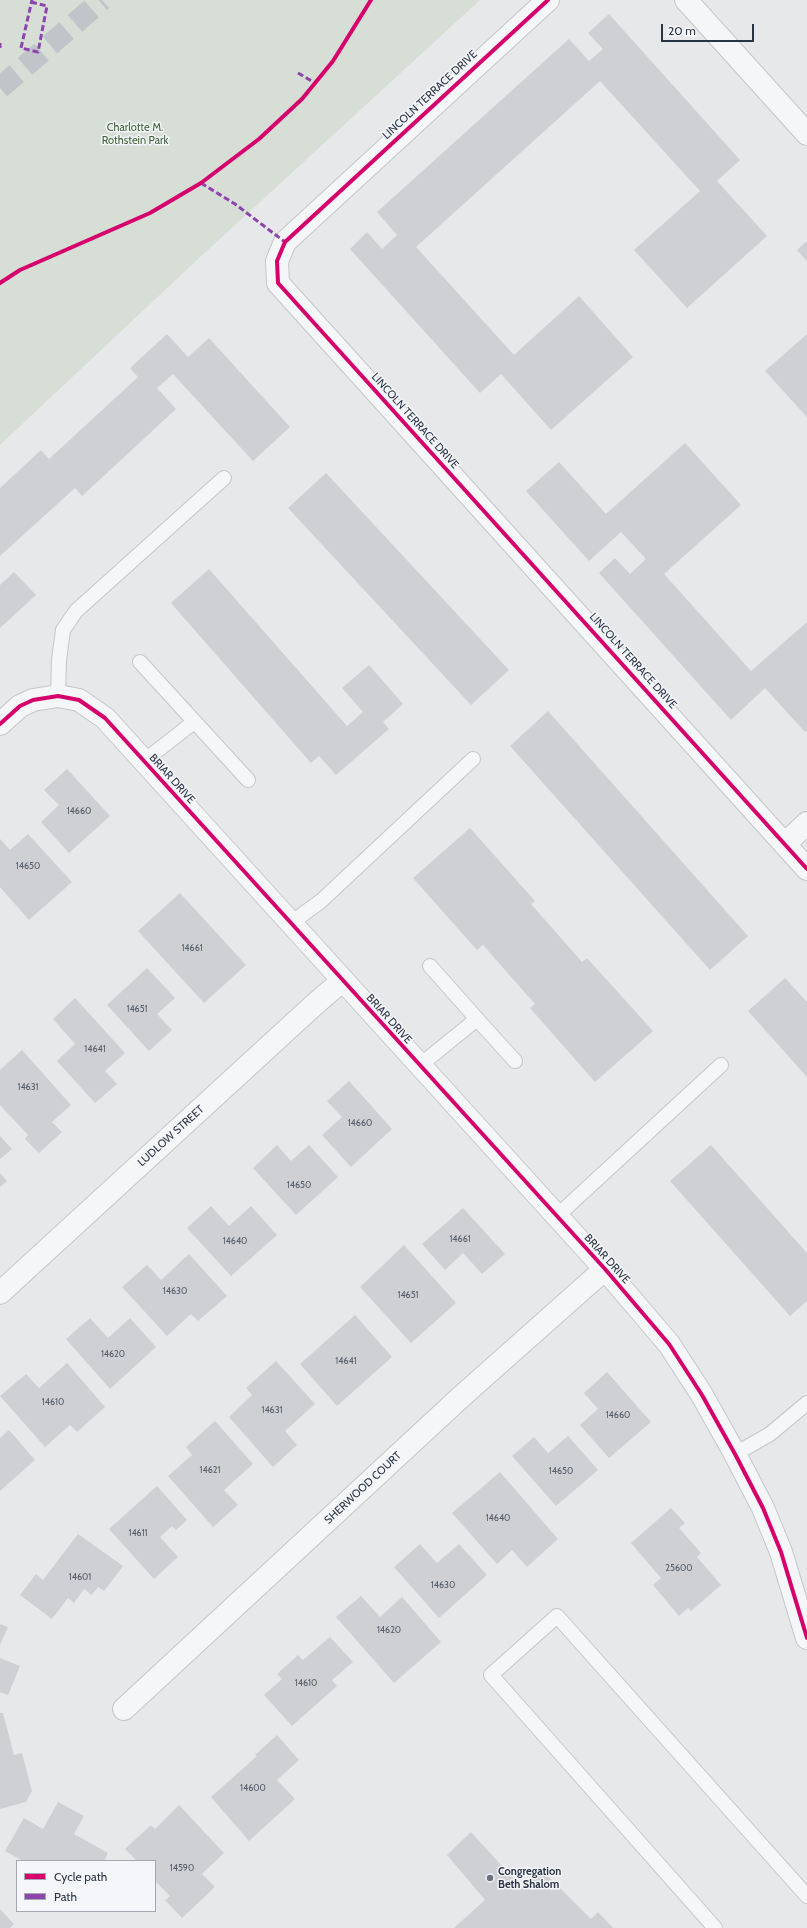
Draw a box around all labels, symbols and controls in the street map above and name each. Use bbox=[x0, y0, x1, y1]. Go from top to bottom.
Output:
scale bar bbox=[663, 16, 756, 42]
text: 20 m bbox=[668, 23, 696, 38]
street label: LINCOLN TERRACE DRIVE bbox=[380, 48, 480, 142]
park label: Charlotte M. Rothstein Park bbox=[102, 121, 168, 147]
street label: LINCOLN TERRACE DRIVE bbox=[368, 370, 462, 472]
street label: LINCOLN TERRACE DRIVE bbox=[586, 610, 680, 712]
street label: BRIAR DRIVE bbox=[146, 751, 198, 807]
house number: 14660 bbox=[67, 806, 91, 816]
house number: 14650 bbox=[16, 861, 40, 871]
house number: 14661 bbox=[181, 943, 203, 953]
street label: BRIAR DRIVE bbox=[363, 991, 415, 1047]
house number: 14651 bbox=[126, 1004, 148, 1014]
house number: 14641 bbox=[84, 1044, 106, 1054]
house number: 14631 bbox=[17, 1082, 39, 1092]
street label: LUDLOW STREET bbox=[135, 1103, 207, 1169]
house number: 14660 bbox=[348, 1118, 372, 1128]
house number: 14650 bbox=[287, 1180, 311, 1190]
street label: BRIAR DRIVE bbox=[581, 1231, 633, 1287]
house number: 14661 bbox=[449, 1234, 471, 1244]
house number: 14640 bbox=[223, 1236, 247, 1246]
house number: 14630 bbox=[163, 1286, 187, 1296]
house number: 14651 bbox=[397, 1290, 419, 1300]
house number: 14620 bbox=[101, 1349, 125, 1359]
house number: 14641 bbox=[335, 1356, 357, 1366]
house number: 14610 bbox=[42, 1397, 64, 1407]
house number: 14631 bbox=[261, 1405, 283, 1415]
house number: 14660 bbox=[606, 1410, 630, 1420]
street label: SHERWOOD COURT bbox=[322, 1449, 404, 1527]
house number: 14621 bbox=[200, 1465, 220, 1475]
house number: 14650 bbox=[549, 1466, 573, 1476]
house number: 14640 bbox=[486, 1513, 510, 1523]
house number: 14611 bbox=[128, 1528, 148, 1538]
house number: 25600 bbox=[665, 1563, 693, 1573]
house number: 14601 bbox=[69, 1572, 91, 1582]
house number: 14630 bbox=[431, 1580, 455, 1590]
house number: 14620 bbox=[377, 1625, 401, 1635]
house number: 14610 bbox=[295, 1678, 317, 1688]
house number: 14600 bbox=[240, 1783, 266, 1793]
legend bbox=[16, 1860, 156, 1912]
house number: 14590 bbox=[170, 1863, 194, 1873]
place label: Congregation Beth Shalom bbox=[498, 1865, 561, 1891]
text: Cycle path bbox=[54, 1869, 107, 1884]
marker: Congregation Beth Shalom bbox=[485, 1873, 495, 1883]
text: Path bbox=[54, 1889, 77, 1904]

